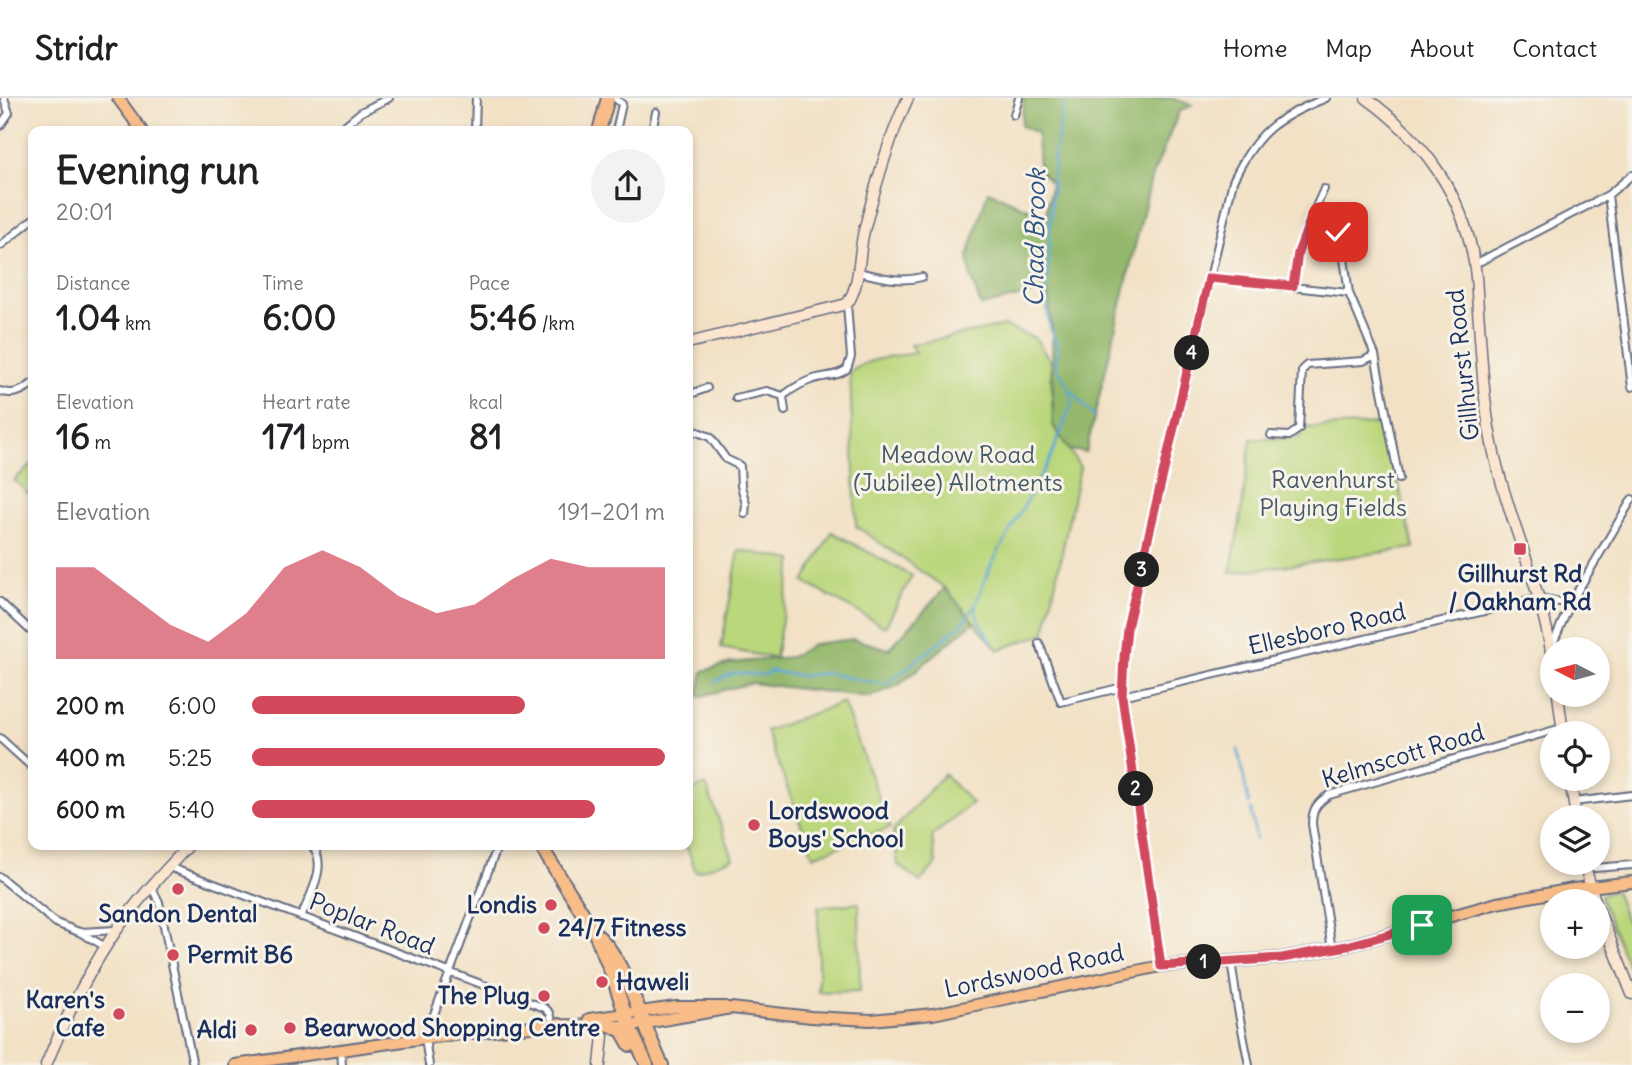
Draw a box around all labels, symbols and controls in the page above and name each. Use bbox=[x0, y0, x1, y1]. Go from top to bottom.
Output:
text: Stridr bbox=[35, 27, 118, 69]
text: Home bbox=[1223, 33, 1287, 63]
text: Map bbox=[1325, 33, 1372, 63]
text: About bbox=[1410, 33, 1474, 63]
text: Contact bbox=[1512, 33, 1597, 63]
text: Evening run bbox=[56, 147, 259, 194]
button: share bbox=[591, 149, 665, 223]
water label: Chad Brook bbox=[1017, 167, 1052, 307]
text: 20:01 bbox=[56, 197, 113, 226]
pin bbox=[1308, 202, 1368, 262]
icon: check bbox=[1319, 213, 1357, 251]
text: Distance bbox=[56, 271, 130, 295]
text: Time bbox=[262, 271, 303, 295]
text: Pace bbox=[469, 271, 510, 295]
street label: Gillhurst Road bbox=[1439, 288, 1485, 442]
text: 1.04 bbox=[56, 295, 120, 339]
text: 6:00 bbox=[262, 295, 337, 339]
text: 5:46 bbox=[469, 295, 537, 339]
text: km bbox=[120, 311, 151, 335]
text: /km bbox=[537, 311, 575, 335]
pin: 4 bbox=[1174, 336, 1210, 370]
text: 4 bbox=[1186, 340, 1197, 364]
text: Elevation bbox=[56, 390, 134, 414]
text: Heart rate bbox=[262, 390, 350, 414]
text: kcal bbox=[469, 390, 503, 414]
text: 16 bbox=[56, 414, 90, 458]
text: 171 bbox=[262, 414, 307, 458]
text: 81 bbox=[469, 414, 503, 458]
text: m bbox=[90, 430, 111, 454]
text: bpm bbox=[307, 430, 350, 454]
park label: Meadow Road (Jubilee) Allotments bbox=[853, 439, 1063, 497]
park label: Ravenhurst Playing Fields bbox=[1259, 464, 1407, 522]
text: Elevation bbox=[56, 497, 150, 526]
text: 191–201 m bbox=[558, 497, 665, 526]
marker: Gillhurst Rd / Oakham Rd bbox=[1512, 541, 1528, 557]
pin: 3 bbox=[1124, 552, 1160, 588]
text: 3 bbox=[1136, 557, 1147, 581]
place label: Gillhurst Rd / Oakham Rd bbox=[1449, 558, 1591, 616]
street label: Ellesboro Road bbox=[1245, 595, 1408, 661]
north arrow bbox=[1540, 637, 1610, 707]
map controls bbox=[1540, 637, 1610, 1043]
text: 200 m bbox=[56, 691, 125, 720]
text: 6:00 bbox=[168, 691, 217, 720]
street label: Kelmscott Road bbox=[1318, 716, 1487, 794]
button: locate bbox=[1540, 721, 1610, 791]
text: 400 m bbox=[56, 743, 125, 772]
text: 5:25 bbox=[168, 743, 212, 772]
pin: 2 bbox=[1118, 772, 1154, 806]
text: 2 bbox=[1130, 776, 1141, 800]
text: 600 m bbox=[56, 795, 125, 824]
text: 5:40 bbox=[168, 795, 215, 824]
place label: Lordswood Boys' School bbox=[768, 795, 904, 853]
button: layers bbox=[1540, 805, 1610, 875]
marker: Lordswood Boys' School bbox=[746, 817, 762, 833]
marker: Sandon Dental bbox=[170, 881, 186, 897]
street label: Poplar Road bbox=[305, 885, 439, 961]
place label: Londis bbox=[466, 889, 537, 919]
button: + bbox=[1540, 889, 1610, 959]
pin bbox=[1392, 895, 1452, 955]
marker: Londis bbox=[543, 897, 559, 913]
place label: Sandon Dental bbox=[99, 898, 257, 928]
icon: arrive bbox=[1403, 906, 1441, 944]
place label: 24/7 Fitness bbox=[558, 912, 687, 942]
marker: 24/7 Fitness bbox=[536, 920, 552, 936]
street label: Lordswood Road bbox=[941, 936, 1126, 1004]
place label: Permit B6 bbox=[187, 939, 293, 969]
pin: 1 bbox=[1186, 944, 1222, 980]
marker: Permit B6 bbox=[165, 947, 181, 963]
text: 1 bbox=[1200, 949, 1207, 973]
place label: Haweli bbox=[616, 966, 690, 996]
button: − bbox=[1540, 973, 1610, 1043]
marker: Haweli bbox=[594, 974, 610, 990]
place label: The Plug bbox=[438, 980, 530, 1010]
place label: Karen's Cafe bbox=[26, 984, 105, 1042]
marker: The Plug bbox=[536, 988, 552, 1004]
marker: Karen's Cafe bbox=[111, 1006, 127, 1022]
place label: Bearwood Shopping Centre bbox=[304, 1012, 600, 1042]
place label: Aldi bbox=[197, 1014, 237, 1044]
marker: Bearwood Shopping Centre bbox=[282, 1020, 298, 1036]
marker: Aldi bbox=[243, 1022, 259, 1038]

